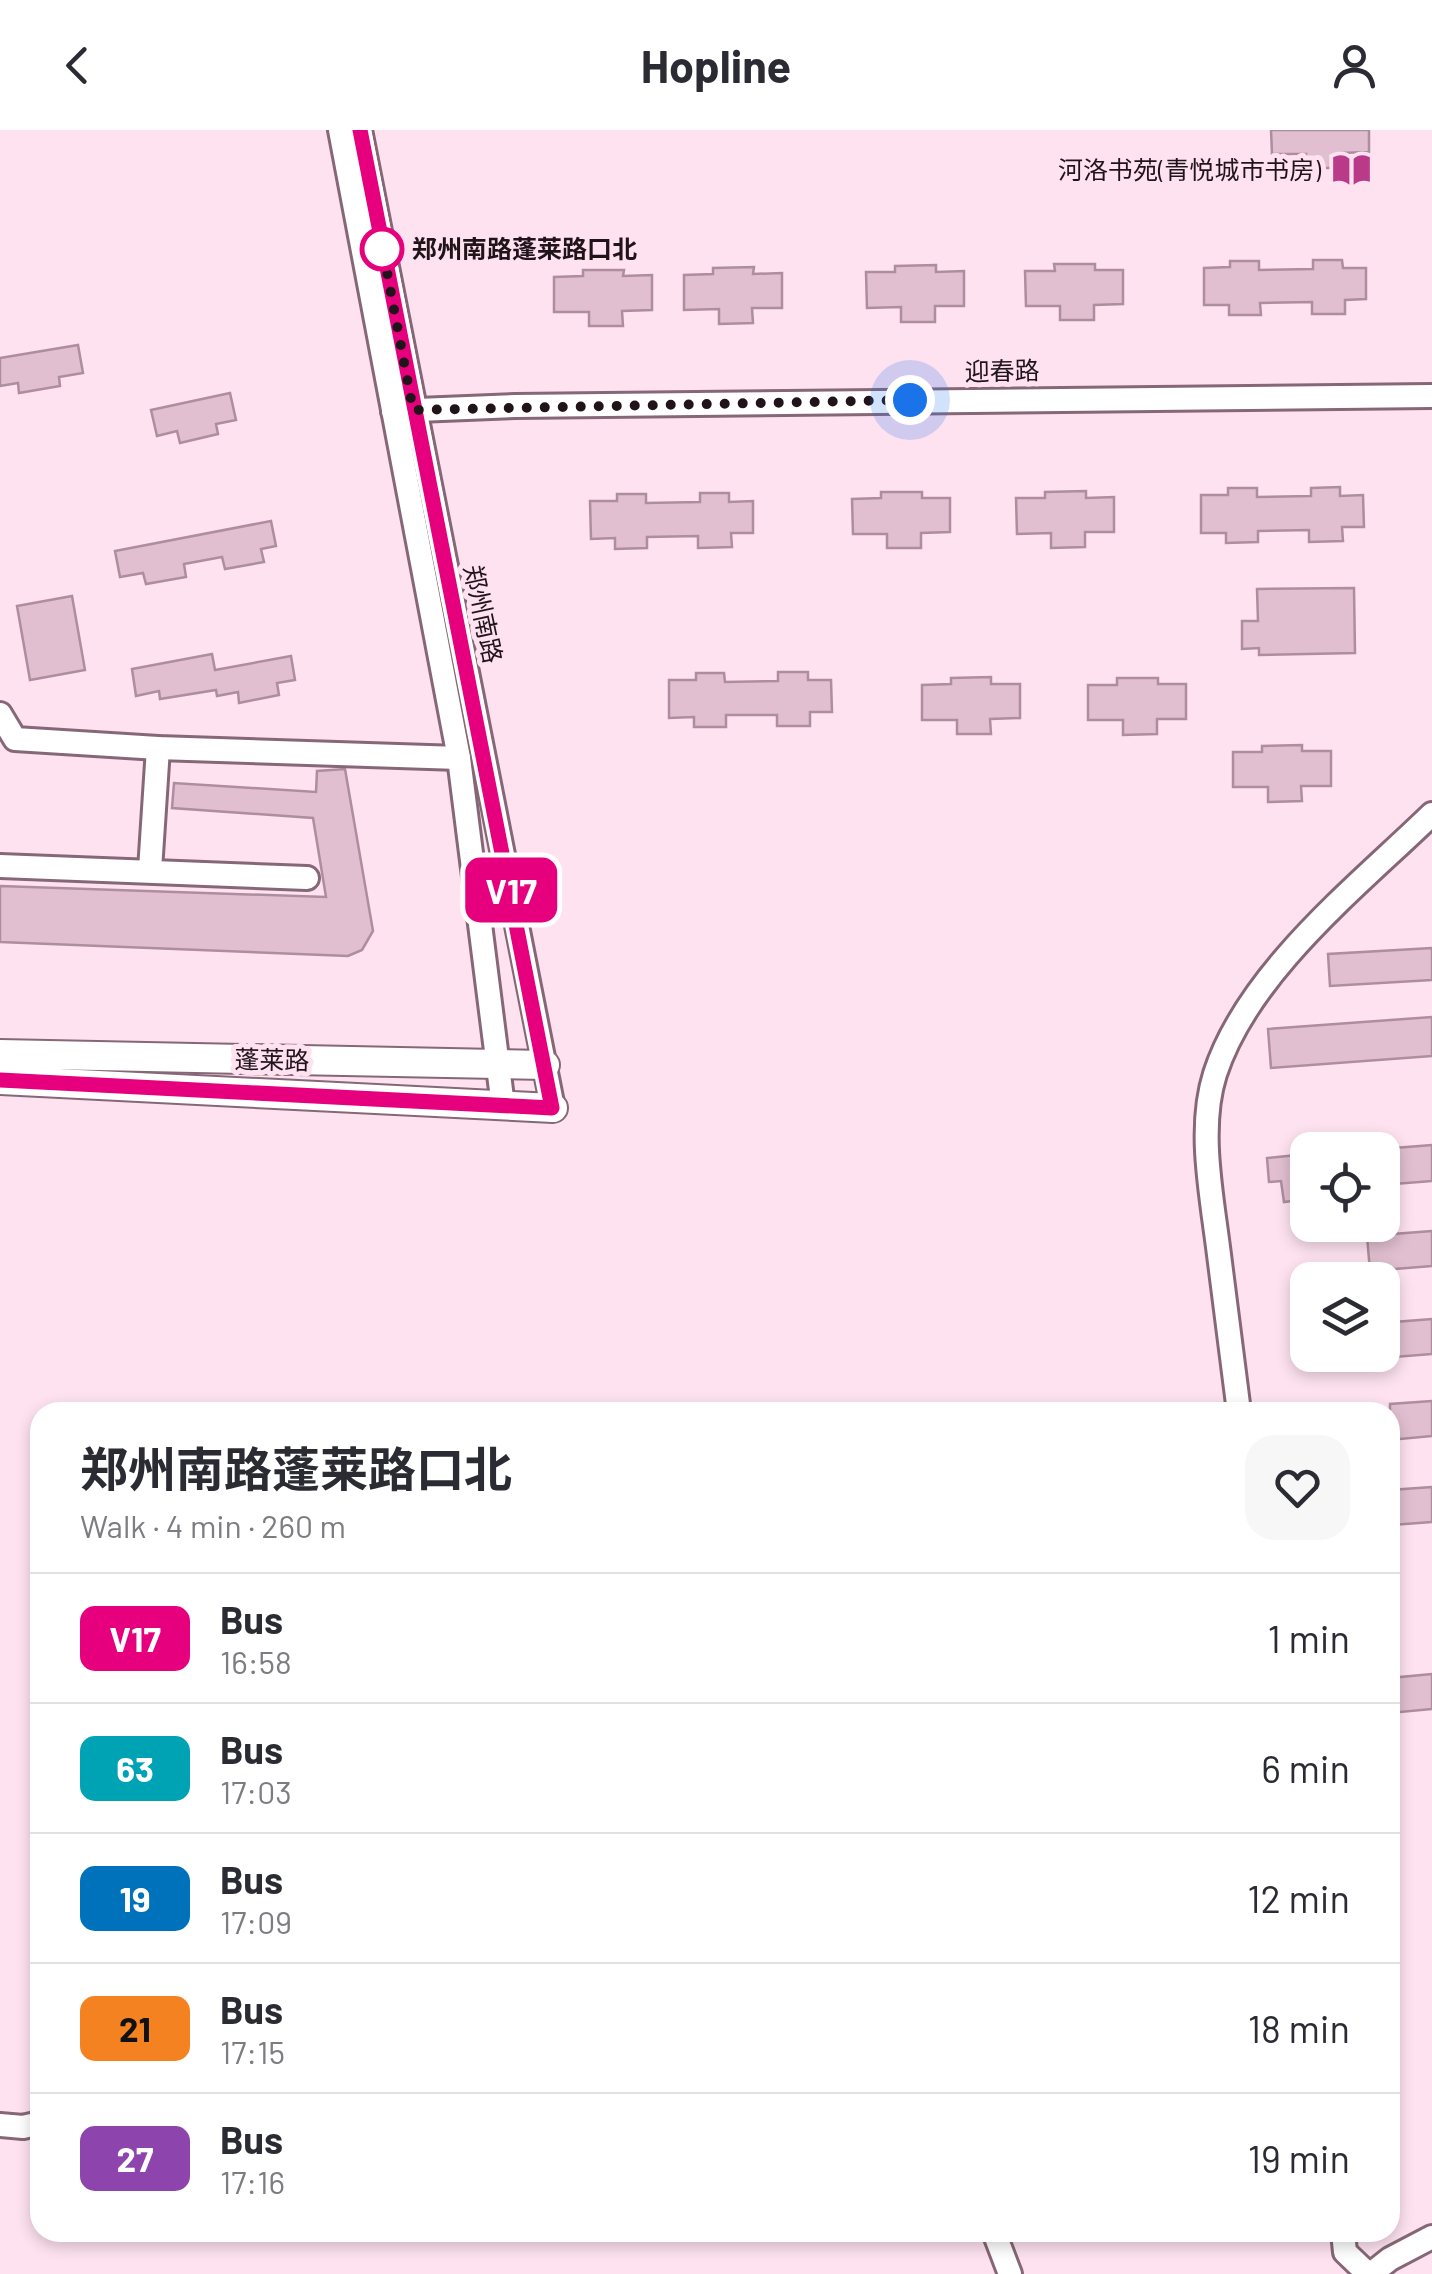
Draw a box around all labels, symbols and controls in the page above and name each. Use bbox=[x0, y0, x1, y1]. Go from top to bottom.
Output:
icon: back bbox=[50, 38, 105, 93]
text: Hopline bbox=[641, 38, 791, 92]
icon: person bbox=[1327, 38, 1382, 93]
library icon: 河洛书苑(青悦城市书房) bbox=[1330, 149, 1372, 191]
place label: 河洛书苑(青悦城市书房) bbox=[1058, 154, 1321, 184]
marker: 郑州南路蓬莱路口北 bbox=[361, 228, 403, 270]
place label: 郑州南路蓬莱路口北 bbox=[412, 233, 637, 263]
street label: 迎春路 bbox=[964, 354, 1040, 386]
your location bbox=[885, 375, 935, 425]
street label: 郑州南路 bbox=[459, 562, 509, 666]
line badge: V17 bbox=[454, 858, 568, 922]
text: V17 bbox=[485, 869, 537, 911]
street label: 蓬莱路 bbox=[234, 1043, 310, 1075]
map controls bbox=[1290, 1132, 1400, 1372]
button: locate bbox=[1290, 1132, 1400, 1242]
button: layers bbox=[1290, 1262, 1400, 1372]
button: heart bbox=[1245, 1435, 1350, 1540]
text: 郑州南路蓬莱路口北 bbox=[80, 1439, 512, 1497]
text: Walk · 4 min · 260 m bbox=[80, 1506, 346, 1544]
text: Bus bbox=[220, 1596, 283, 1642]
text: 1 min bbox=[1268, 1615, 1350, 1661]
text: V17 bbox=[109, 1617, 161, 1659]
text: 16:58 bbox=[220, 1642, 292, 1680]
text: Bus bbox=[220, 1726, 283, 1772]
text: 6 min bbox=[1261, 1745, 1350, 1791]
text: 63 bbox=[116, 1747, 154, 1789]
text: 17:03 bbox=[220, 1772, 292, 1810]
text: Bus bbox=[220, 1856, 283, 1902]
text: 12 min bbox=[1247, 1875, 1350, 1921]
text: 19 bbox=[120, 1877, 150, 1919]
text: 17:09 bbox=[220, 1902, 292, 1940]
text: Bus bbox=[220, 1986, 283, 2032]
text: 18 min bbox=[1248, 2005, 1350, 2051]
text: 21 bbox=[119, 2007, 151, 2049]
text: 17:15 bbox=[220, 2032, 285, 2070]
text: Bus bbox=[220, 2116, 283, 2162]
text: 19 min bbox=[1248, 2135, 1350, 2181]
text: 27 bbox=[117, 2137, 153, 2179]
text: 17:16 bbox=[220, 2162, 285, 2200]

